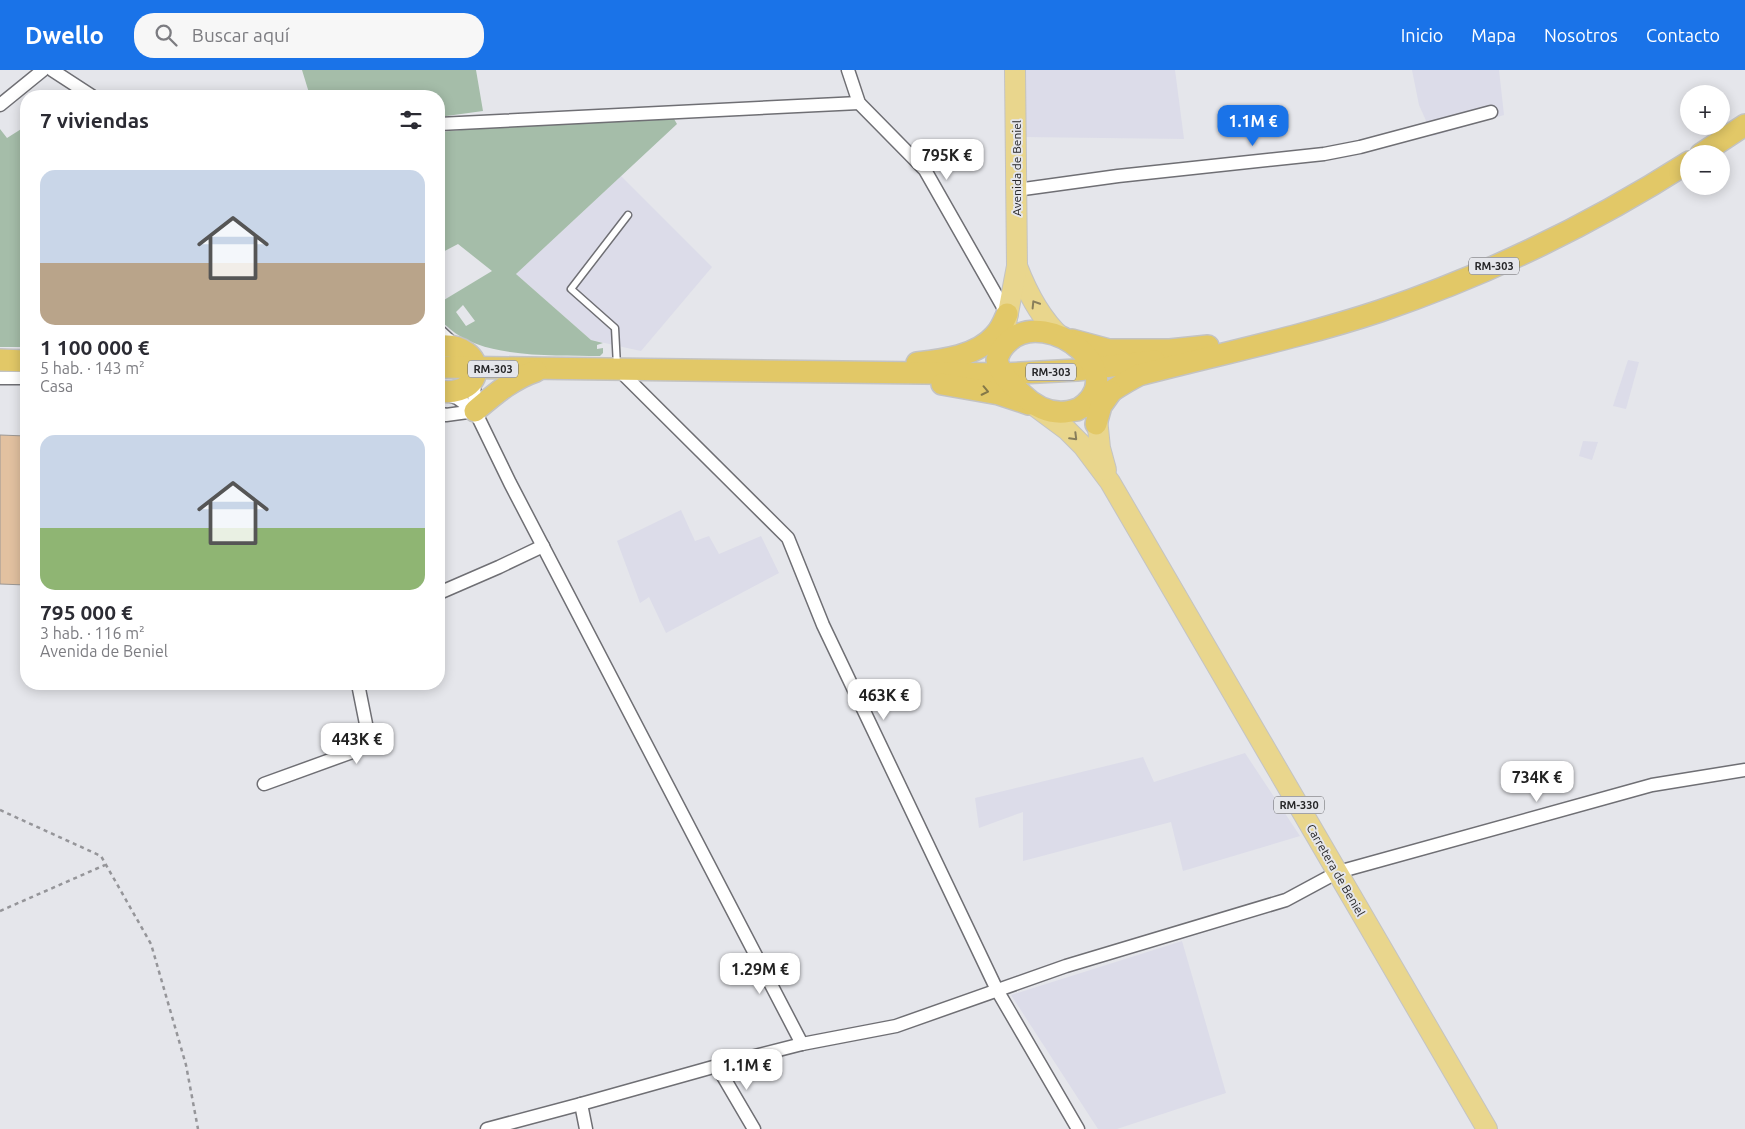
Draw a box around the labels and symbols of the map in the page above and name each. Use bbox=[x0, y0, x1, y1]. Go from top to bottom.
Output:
pin: 1.1M € bbox=[1212, 104, 1294, 147]
street label: Avenida de Beniel bbox=[1010, 120, 1023, 216]
pin: 795K € bbox=[906, 138, 988, 181]
road number: RM-303 bbox=[1469, 258, 1519, 275]
one-way arrow bbox=[1031, 300, 1041, 309]
road number: RM-303 bbox=[468, 360, 518, 378]
road number: RM-303 bbox=[1026, 364, 1076, 380]
one-way arrow bbox=[980, 386, 989, 396]
one-way arrow bbox=[1068, 432, 1077, 441]
pin: 463K € bbox=[843, 678, 925, 721]
pin: 443K € bbox=[316, 722, 398, 765]
pin: 734K € bbox=[1496, 760, 1578, 803]
road number: RM-330 bbox=[1274, 796, 1324, 814]
street label: Carretera de Beniel bbox=[1304, 822, 1368, 918]
pin: 1.29M € bbox=[714, 952, 806, 995]
pin: 1.1M € bbox=[706, 1048, 788, 1091]

